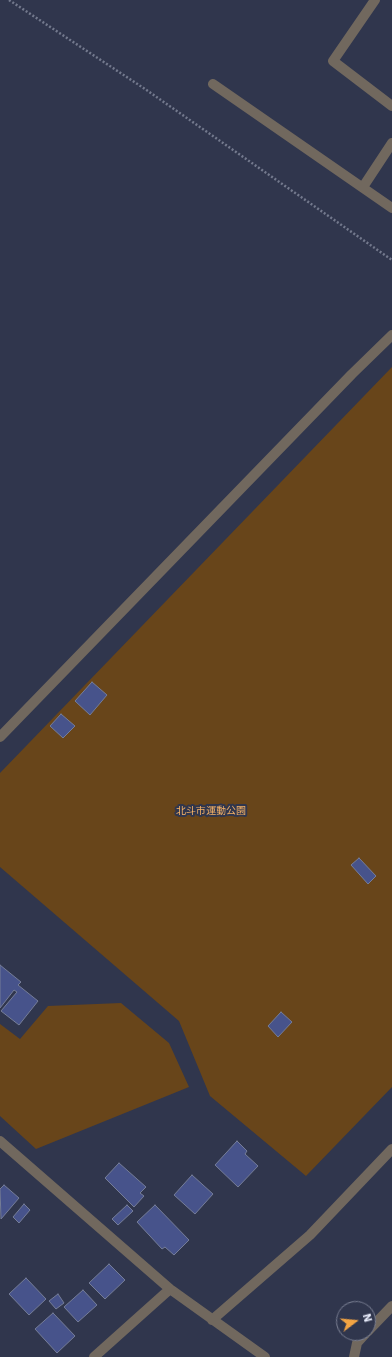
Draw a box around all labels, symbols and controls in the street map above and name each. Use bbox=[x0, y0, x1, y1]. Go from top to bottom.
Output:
park label: 北斗市運動公園 bbox=[176, 805, 246, 817]
north arrow bbox=[336, 1301, 376, 1341]
text: N bbox=[360, 1312, 374, 1324]

